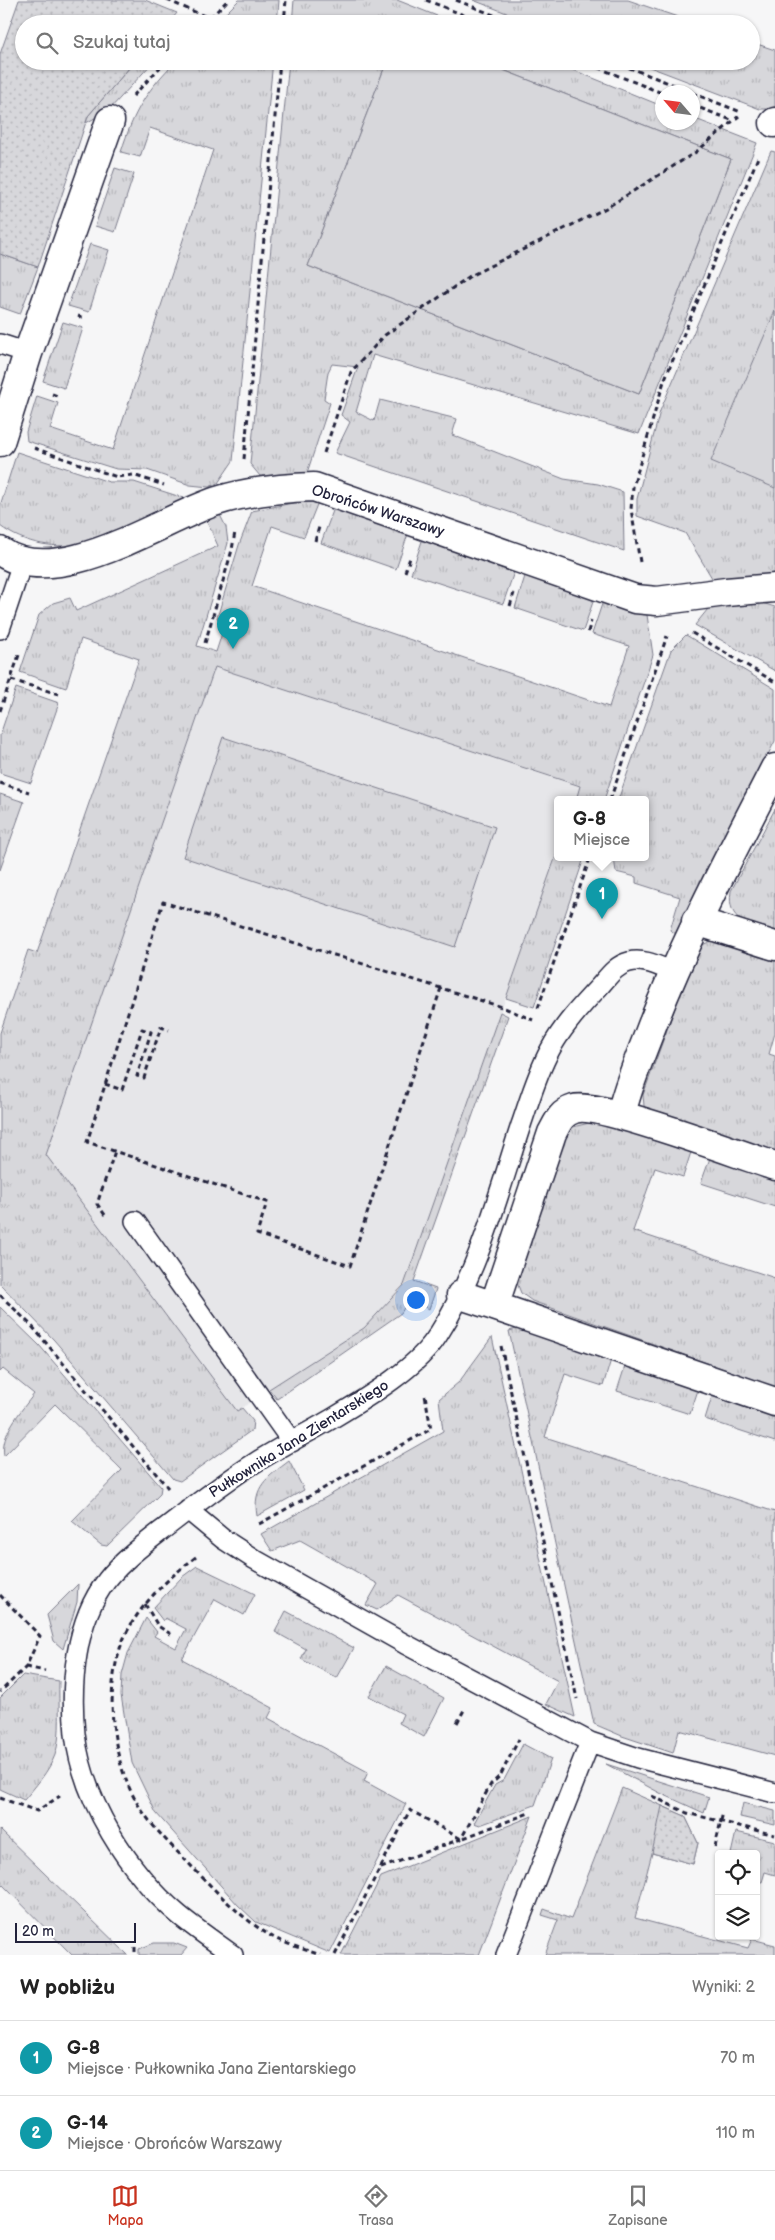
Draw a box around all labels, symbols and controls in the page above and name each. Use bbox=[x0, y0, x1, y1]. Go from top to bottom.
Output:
search box bbox=[15, 15, 760, 70]
icon: search bbox=[33, 29, 61, 57]
text: Szukaj tutaj bbox=[73, 31, 170, 54]
north arrow bbox=[655, 85, 700, 130]
street label: Obrońców Warszawy bbox=[309, 481, 447, 542]
pin: 2 bbox=[217, 608, 249, 649]
popup bbox=[554, 796, 649, 861]
text: G-8 bbox=[573, 808, 606, 831]
text: Miejsce bbox=[573, 831, 630, 850]
pin: 1 bbox=[586, 878, 618, 919]
your location bbox=[403, 1287, 429, 1313]
street label: Pułkownika Jana Zientarskiego bbox=[206, 1376, 392, 1502]
map controls bbox=[715, 1850, 760, 1940]
button: locate bbox=[715, 1850, 760, 1895]
button: layers bbox=[715, 1895, 760, 1940]
scale bar bbox=[15, 1920, 136, 1943]
text: 20 m bbox=[22, 1923, 54, 1940]
text: W pobliżu bbox=[20, 1975, 115, 2000]
text: Wyniki: 2 bbox=[692, 1978, 755, 1997]
text: G-8 bbox=[67, 2037, 100, 2060]
text: 1 bbox=[33, 2049, 39, 2068]
text: 70 m bbox=[720, 2049, 755, 2068]
text: Miejsce · Pułkownika Jana Zientarskiego bbox=[67, 2060, 356, 2079]
text: G-14 bbox=[67, 2112, 108, 2135]
text: 2 bbox=[31, 2124, 41, 2143]
text: 110 m bbox=[716, 2124, 755, 2143]
text: Miejsce · Obrońców Warszawy bbox=[67, 2135, 282, 2154]
tab: Mapa bbox=[107, 2182, 144, 2229]
tab: Trasa bbox=[358, 2182, 394, 2229]
tab: Zapisane bbox=[609, 2182, 668, 2229]

